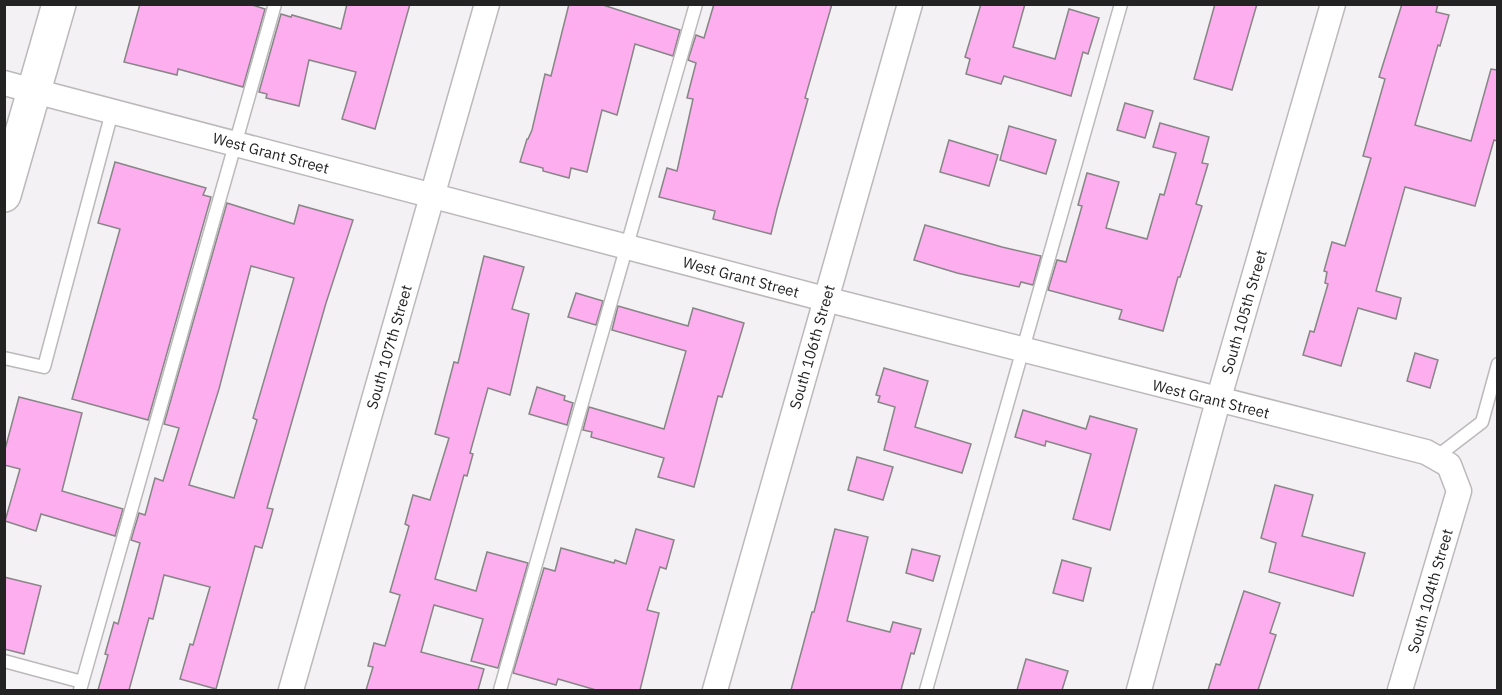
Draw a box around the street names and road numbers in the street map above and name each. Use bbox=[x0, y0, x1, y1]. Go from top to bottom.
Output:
street label: West Grant Street bbox=[211, 128, 331, 178]
street label: South 105th Street bbox=[1217, 248, 1271, 376]
street label: West Grant Street bbox=[681, 252, 801, 302]
street label: South 107th Street bbox=[362, 283, 416, 411]
street label: South 106th Street bbox=[785, 283, 839, 411]
street label: West Grant Street bbox=[1151, 375, 1271, 423]
street label: South 104th Street bbox=[1403, 527, 1457, 655]

